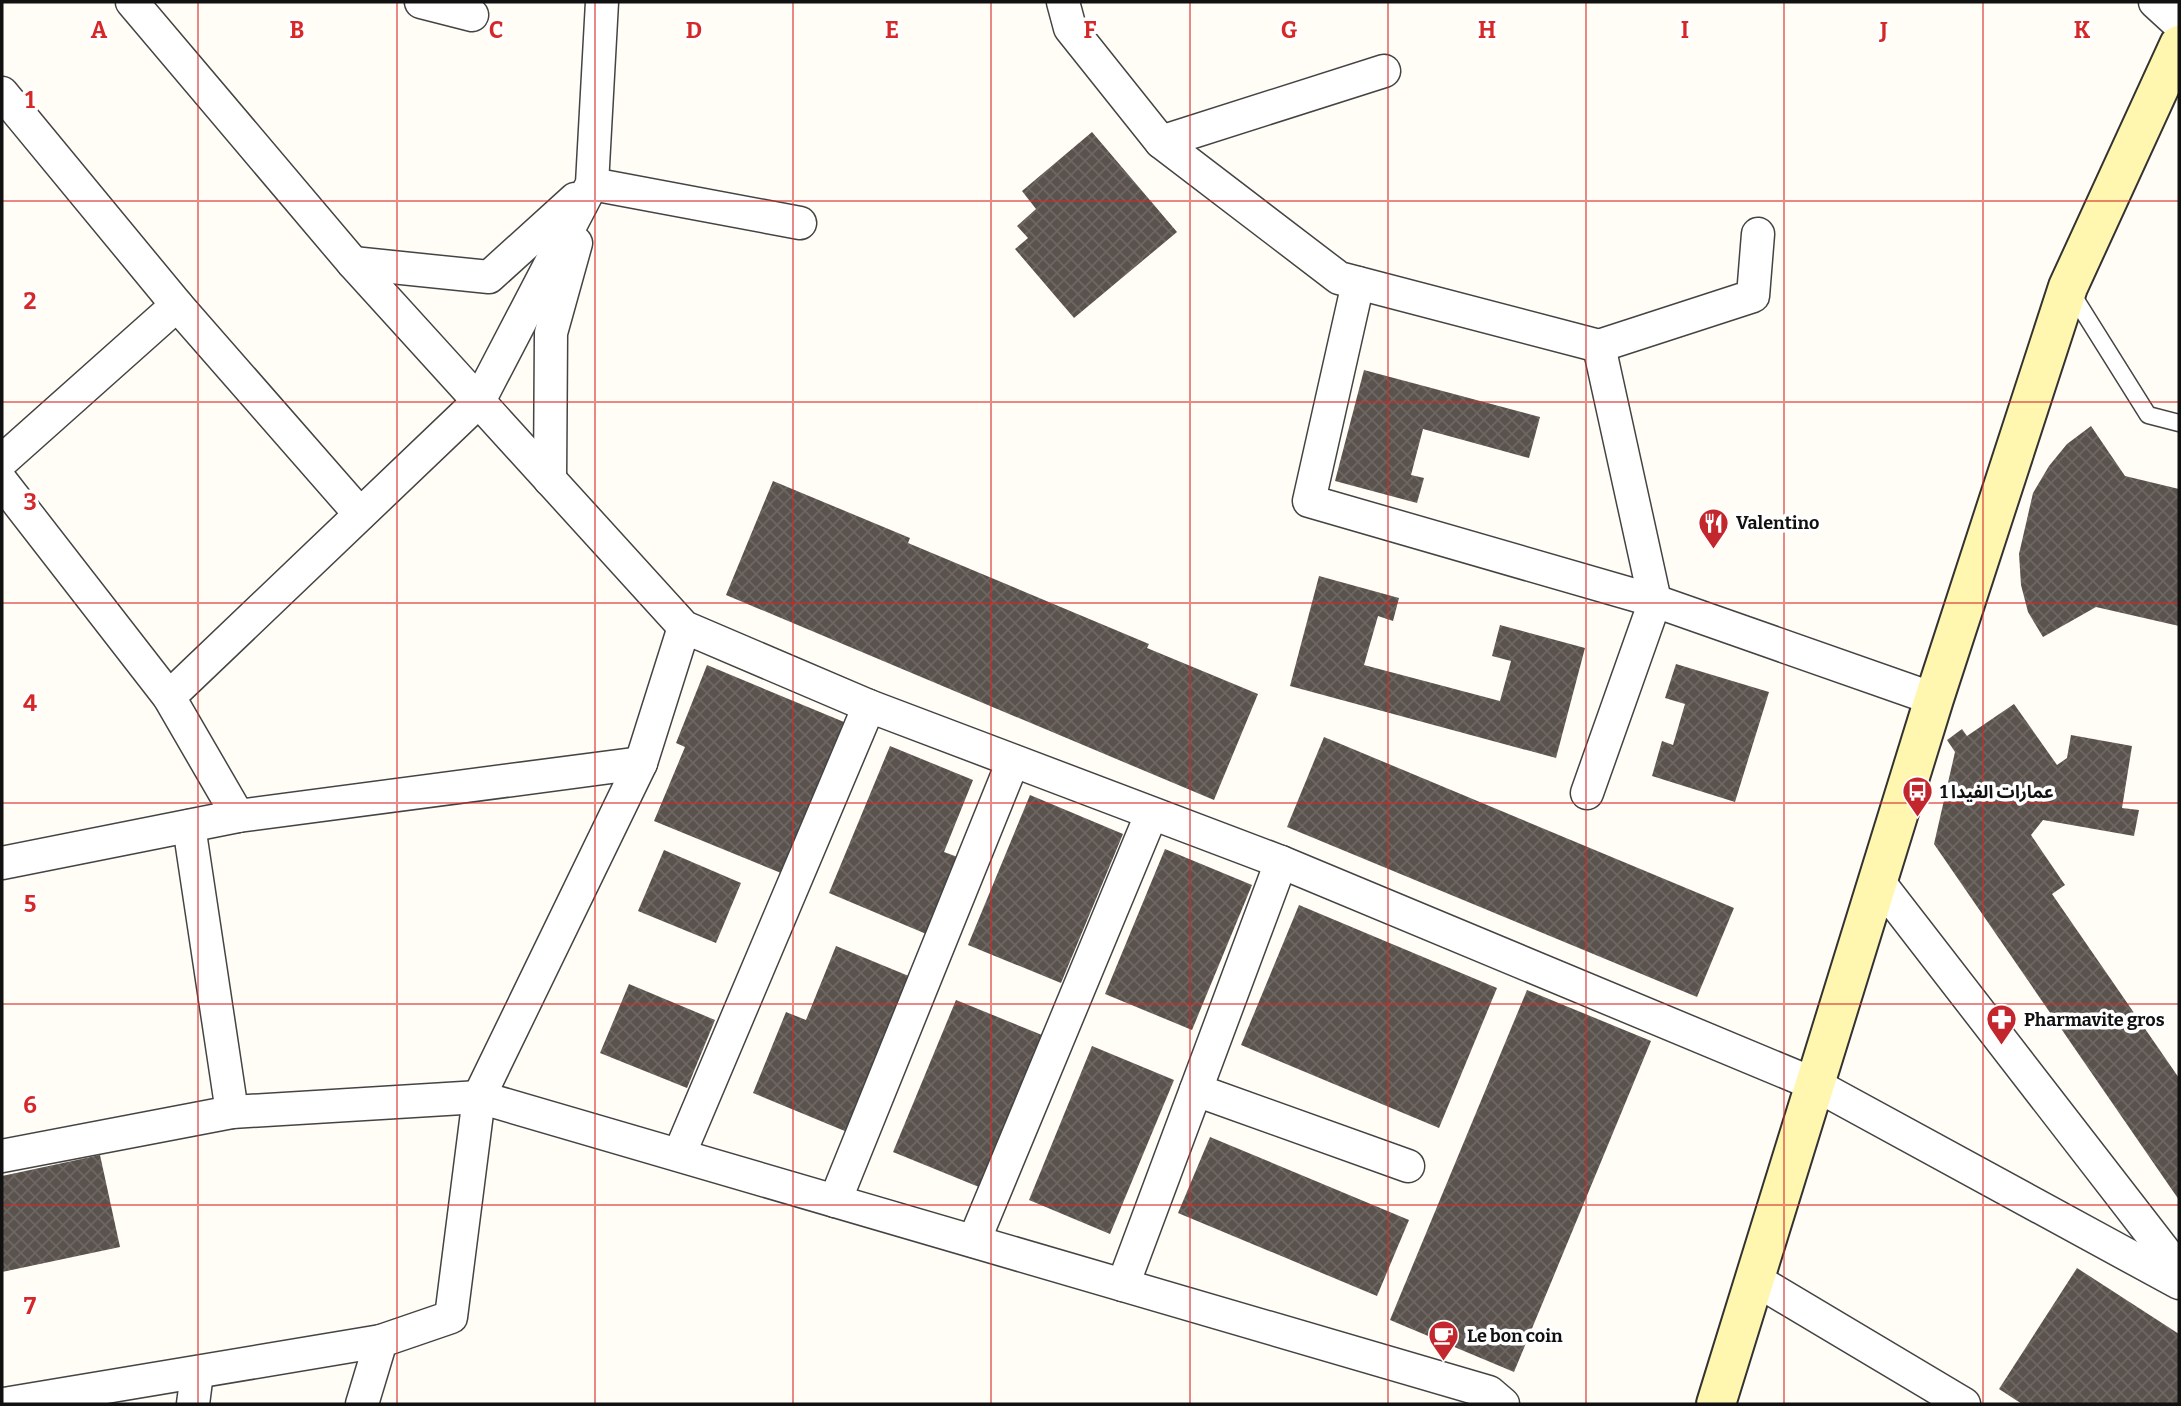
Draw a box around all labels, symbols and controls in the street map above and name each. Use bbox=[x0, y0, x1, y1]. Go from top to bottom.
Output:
text: A bbox=[91, 16, 108, 44]
text: B bbox=[290, 16, 304, 44]
text: C bbox=[489, 16, 503, 44]
text: D bbox=[686, 16, 702, 44]
text: E bbox=[885, 16, 899, 44]
text: F bbox=[1084, 16, 1097, 44]
text: G bbox=[1281, 16, 1298, 44]
text: H bbox=[1478, 16, 1496, 44]
text: I bbox=[1681, 16, 1689, 44]
text: J bbox=[1878, 16, 1888, 44]
text: K bbox=[2074, 16, 2091, 44]
text: 1 bbox=[25, 86, 35, 114]
text: 2 bbox=[24, 287, 37, 315]
text: 3 bbox=[23, 488, 37, 516]
restaurant icon: Valentino bbox=[1696, 506, 1730, 550]
place label: Valentino bbox=[1736, 512, 1820, 534]
text: 4 bbox=[23, 689, 37, 717]
bus stop icon: عمارات الفيدا 1 bbox=[1900, 775, 1934, 819]
place label: عمارات الفيدا 1 bbox=[1940, 781, 2054, 803]
text: 5 bbox=[24, 890, 36, 918]
pharmacy icon: Pharmavite gros bbox=[1984, 1003, 2018, 1047]
place label: Pharmavite gros bbox=[2024, 1009, 2165, 1031]
text: 6 bbox=[23, 1091, 37, 1119]
text: 7 bbox=[24, 1292, 37, 1320]
cafe icon: Le bon coin bbox=[1427, 1319, 1461, 1363]
place label: Le bon coin bbox=[1467, 1325, 1563, 1347]

